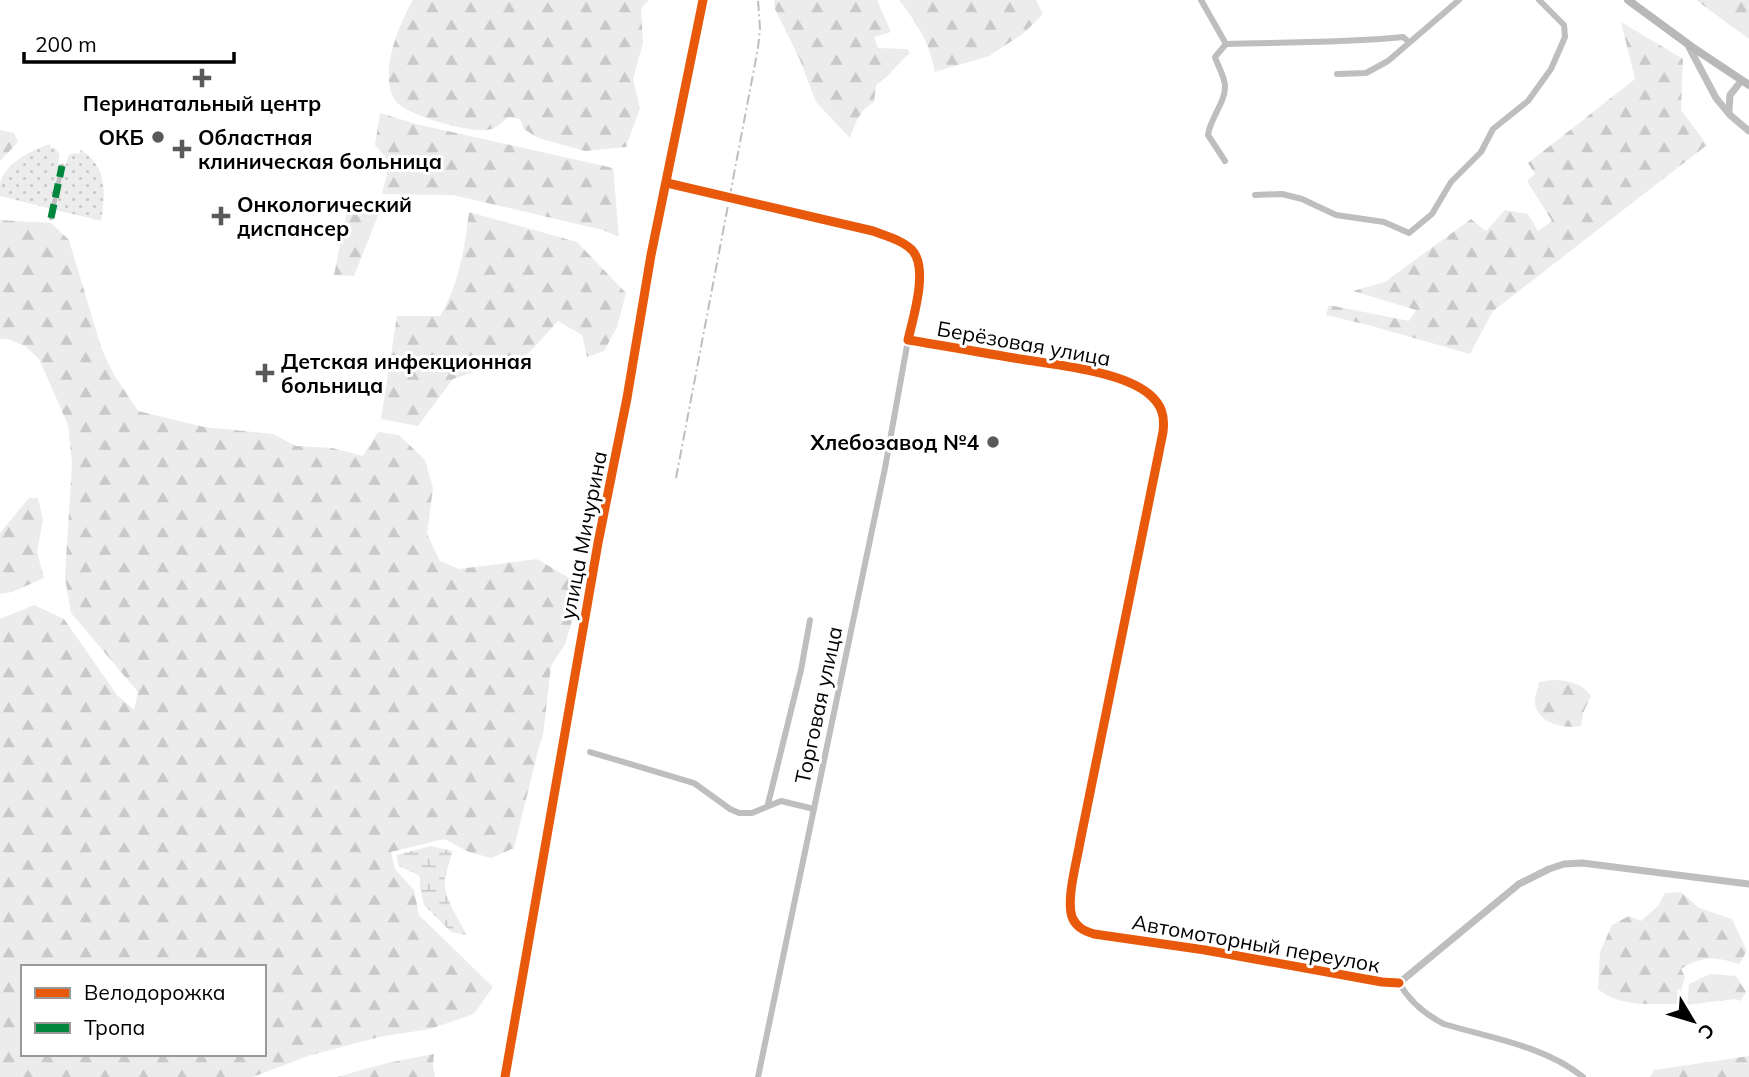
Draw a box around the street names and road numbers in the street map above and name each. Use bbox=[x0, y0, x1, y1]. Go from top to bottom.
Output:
street label: Берёзовая улица bbox=[935, 315, 1113, 371]
street label: улица Мичурина bbox=[554, 449, 612, 621]
street label: Торговая улица bbox=[789, 624, 847, 786]
street label: Автомоторный переулок bbox=[1130, 908, 1383, 978]

